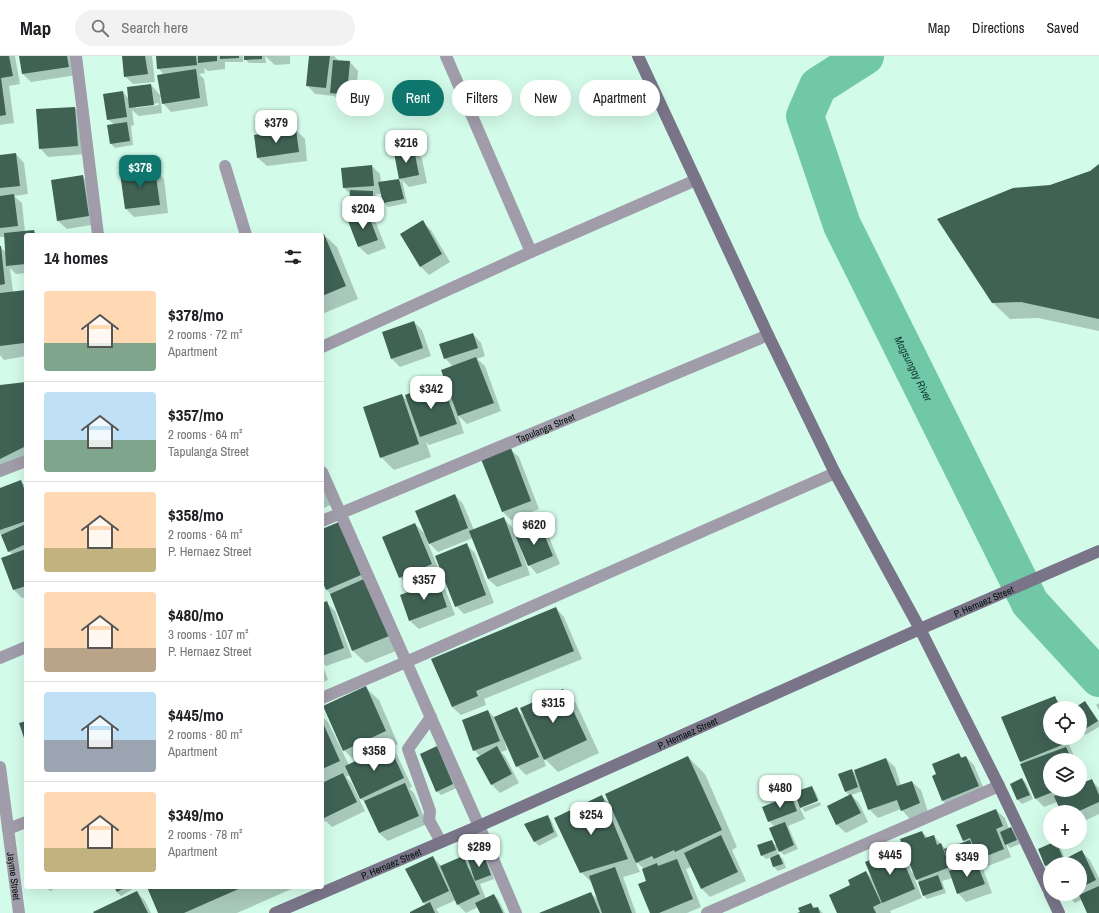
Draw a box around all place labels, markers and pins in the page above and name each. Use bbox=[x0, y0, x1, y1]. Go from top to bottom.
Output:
pin: $379 bbox=[252, 110, 300, 144]
pin: $216 bbox=[382, 130, 430, 164]
pin: $378 bbox=[116, 155, 164, 189]
pin: $204 bbox=[339, 196, 387, 230]
pin: $342 bbox=[407, 376, 455, 410]
pin: $620 bbox=[510, 512, 558, 546]
pin: $357 bbox=[400, 567, 448, 601]
pin: $315 bbox=[529, 690, 577, 724]
pin: $358 bbox=[350, 738, 398, 772]
pin: $480 bbox=[756, 775, 804, 809]
pin: $254 bbox=[567, 802, 615, 836]
pin: $289 bbox=[455, 834, 503, 868]
pin: $445 bbox=[866, 842, 914, 876]
pin: $349 bbox=[943, 844, 991, 878]

